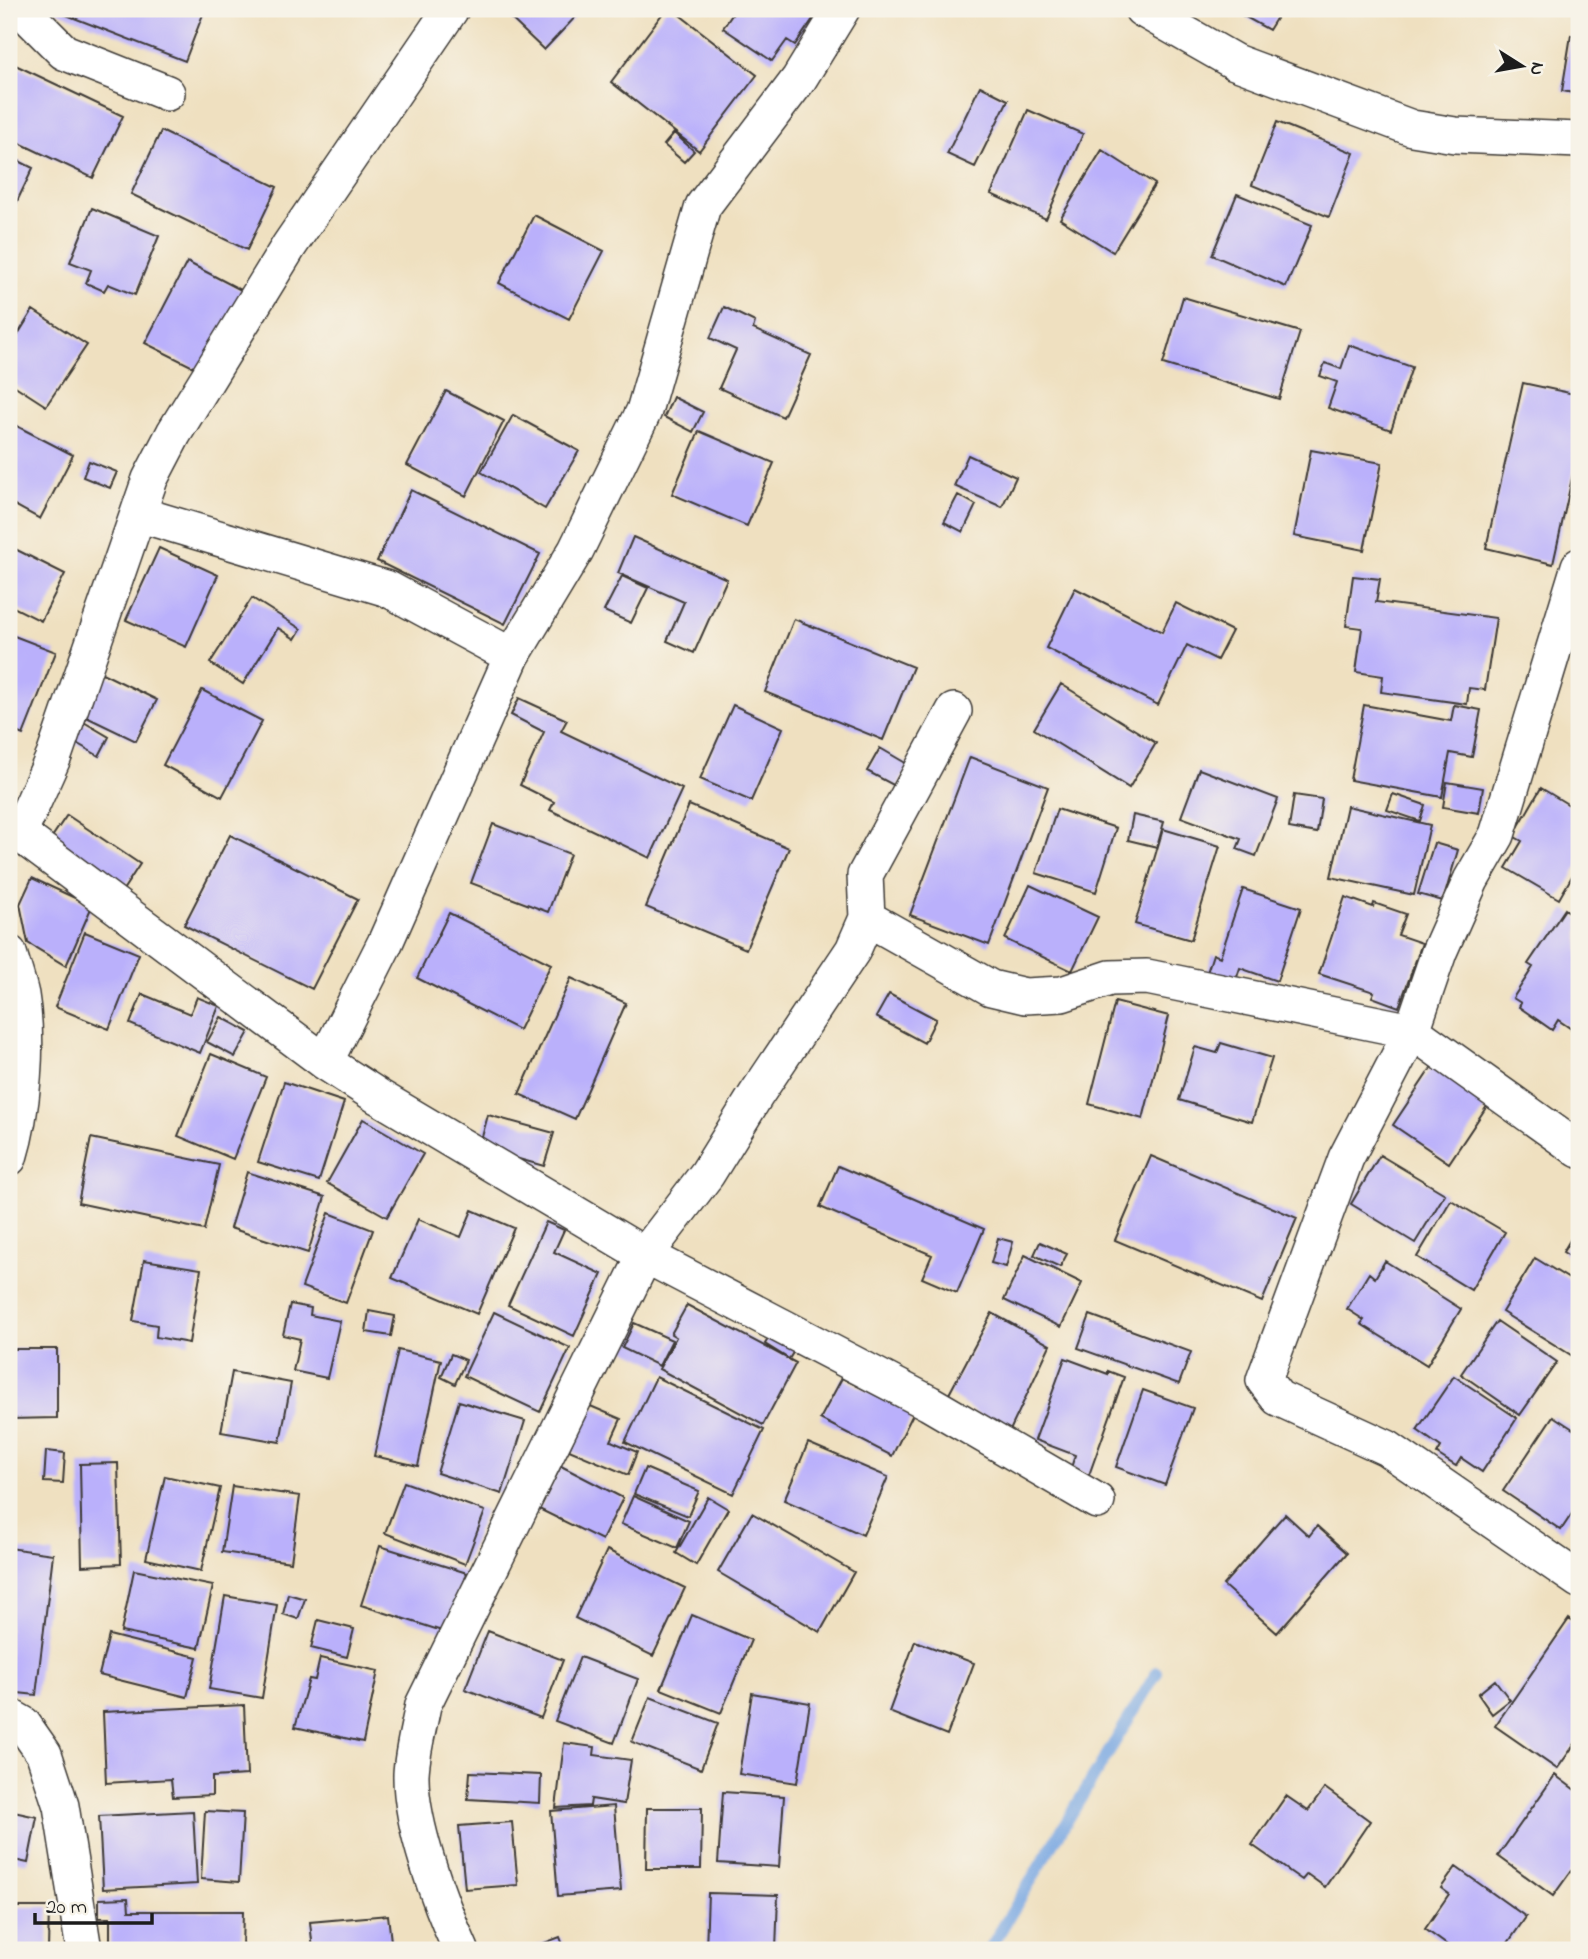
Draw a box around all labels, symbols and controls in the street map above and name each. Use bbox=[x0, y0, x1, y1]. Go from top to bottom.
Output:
north arrow bbox=[1486, 32, 1556, 102]
text: N bbox=[1522, 60, 1551, 78]
scale bar bbox=[35, 1882, 152, 1926]
text: 20 m bbox=[46, 1893, 87, 1923]

